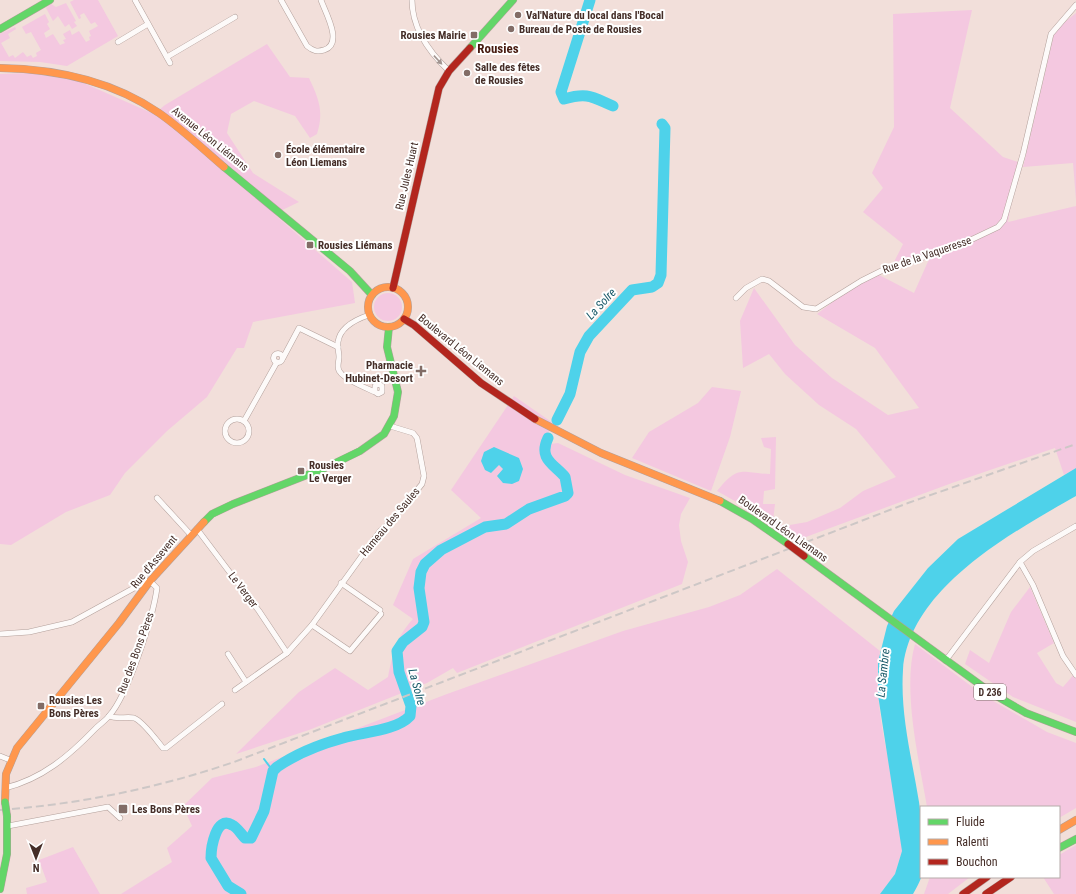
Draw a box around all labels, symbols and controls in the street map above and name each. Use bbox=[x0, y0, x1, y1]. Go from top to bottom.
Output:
place label: Val'Nature du local dans l'Bocal bbox=[526, 9, 664, 22]
marker: Val'Nature du local dans l'Bocal bbox=[513, 10, 523, 20]
place label: Bureau de Poste de Rousies bbox=[519, 23, 642, 36]
marker: Bureau de Poste de Rousies bbox=[506, 24, 516, 34]
place label: Rousies Mairie bbox=[400, 29, 466, 42]
marker: Rousies Mairie bbox=[469, 30, 479, 40]
district label: Rousies bbox=[477, 41, 519, 56]
one-way arrow bbox=[433, 55, 443, 65]
place label: Salle des fêtes de Rousies bbox=[475, 61, 540, 87]
marker: Salle des fêtes de Rousies bbox=[462, 68, 472, 78]
street label: Avenue Léon Liémans bbox=[169, 104, 251, 174]
street label: Rue Jules Huart bbox=[393, 141, 421, 211]
place label: École élémentaire Léon Liemans bbox=[286, 143, 365, 169]
marker: École élémentaire Léon Liemans bbox=[273, 150, 283, 160]
street label: Rue de la Vaqueresse bbox=[881, 234, 973, 276]
place label: Rousies Liémans bbox=[318, 239, 393, 252]
marker: Rousies Liémans bbox=[305, 240, 315, 250]
water label: La Solre bbox=[583, 285, 619, 322]
street label: Boulevard Léon Liemans bbox=[416, 312, 506, 388]
place label: Pharmacie Hubinet-Desort bbox=[345, 359, 414, 385]
marker: Pharmacie Hubinet-Desort bbox=[416, 366, 426, 376]
place label: Rousies Le Verger bbox=[309, 459, 352, 485]
marker: Rousies Le Verger bbox=[296, 466, 306, 476]
street label: Hameau des Saules bbox=[357, 485, 423, 559]
street label: Boulevard Léon Liemans bbox=[736, 493, 830, 565]
street label: Rue d'Assevent bbox=[128, 533, 180, 591]
street label: Le Verger bbox=[225, 570, 261, 611]
street label: Rue des Bons Pères bbox=[115, 610, 157, 696]
water label: La Sambre bbox=[873, 647, 893, 698]
water label: La Solre bbox=[405, 667, 429, 707]
road number: D 236 bbox=[974, 684, 1006, 700]
place label: Rousies Les Bons Pères bbox=[49, 694, 102, 720]
marker: Rousies Les Bons Pères bbox=[36, 701, 46, 711]
marker: Les Bons Pères bbox=[117, 803, 129, 815]
place label: Les Bons Pères bbox=[132, 803, 200, 816]
legend bbox=[920, 806, 1060, 878]
text: Fluide bbox=[956, 815, 985, 829]
text: Ralenti bbox=[956, 835, 989, 849]
north arrow bbox=[16, 838, 56, 878]
text: Bouchon bbox=[956, 855, 998, 869]
text: N bbox=[32, 861, 39, 874]

